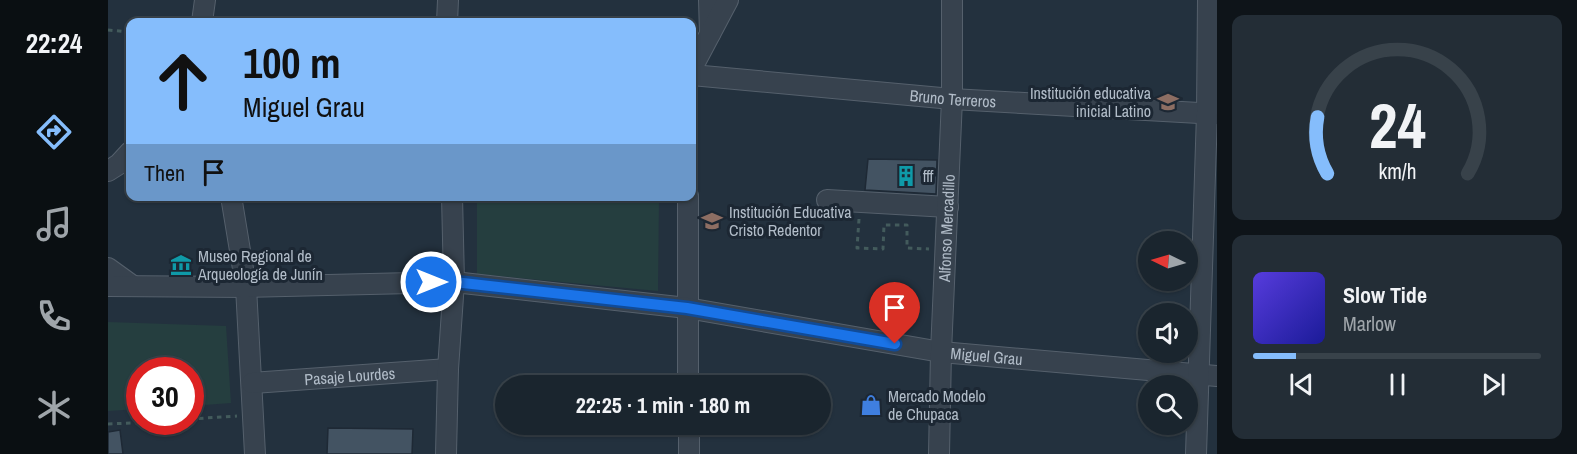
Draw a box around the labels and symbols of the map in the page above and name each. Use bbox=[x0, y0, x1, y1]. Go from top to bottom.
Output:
place label: Institución educativa inicial Latino bbox=[1030, 82, 1152, 122]
street label: Bruno Terreros bbox=[909, 84, 997, 112]
school or university icon: Institución educativa inicial Latino bbox=[1156, 90, 1180, 114]
building icon: fff bbox=[894, 164, 918, 188]
place label: fff bbox=[923, 165, 934, 187]
street label: Alfonso Mercadillo bbox=[933, 174, 960, 284]
place label: Institución Educativa Cristo Redentor bbox=[729, 201, 852, 241]
school or university icon: Institución Educativa Cristo Redentor bbox=[700, 209, 724, 233]
north arrow bbox=[1138, 231, 1198, 291]
place label: Museo Regional de Arqueología de Junín bbox=[197, 245, 323, 285]
position arrow bbox=[399, 250, 463, 314]
museum icon: Museo Regional de Arqueología de Junín bbox=[169, 253, 193, 277]
pin bbox=[869, 282, 920, 344]
street label: Miguel Grau bbox=[950, 342, 1023, 370]
speed limit sign: 30 bbox=[126, 357, 204, 435]
street label: Pasaje Lourdes bbox=[303, 362, 396, 390]
place label: Mercado Modelo de Chupaca bbox=[888, 385, 986, 425]
shop icon: Mercado Modelo de Chupaca bbox=[859, 393, 883, 417]

